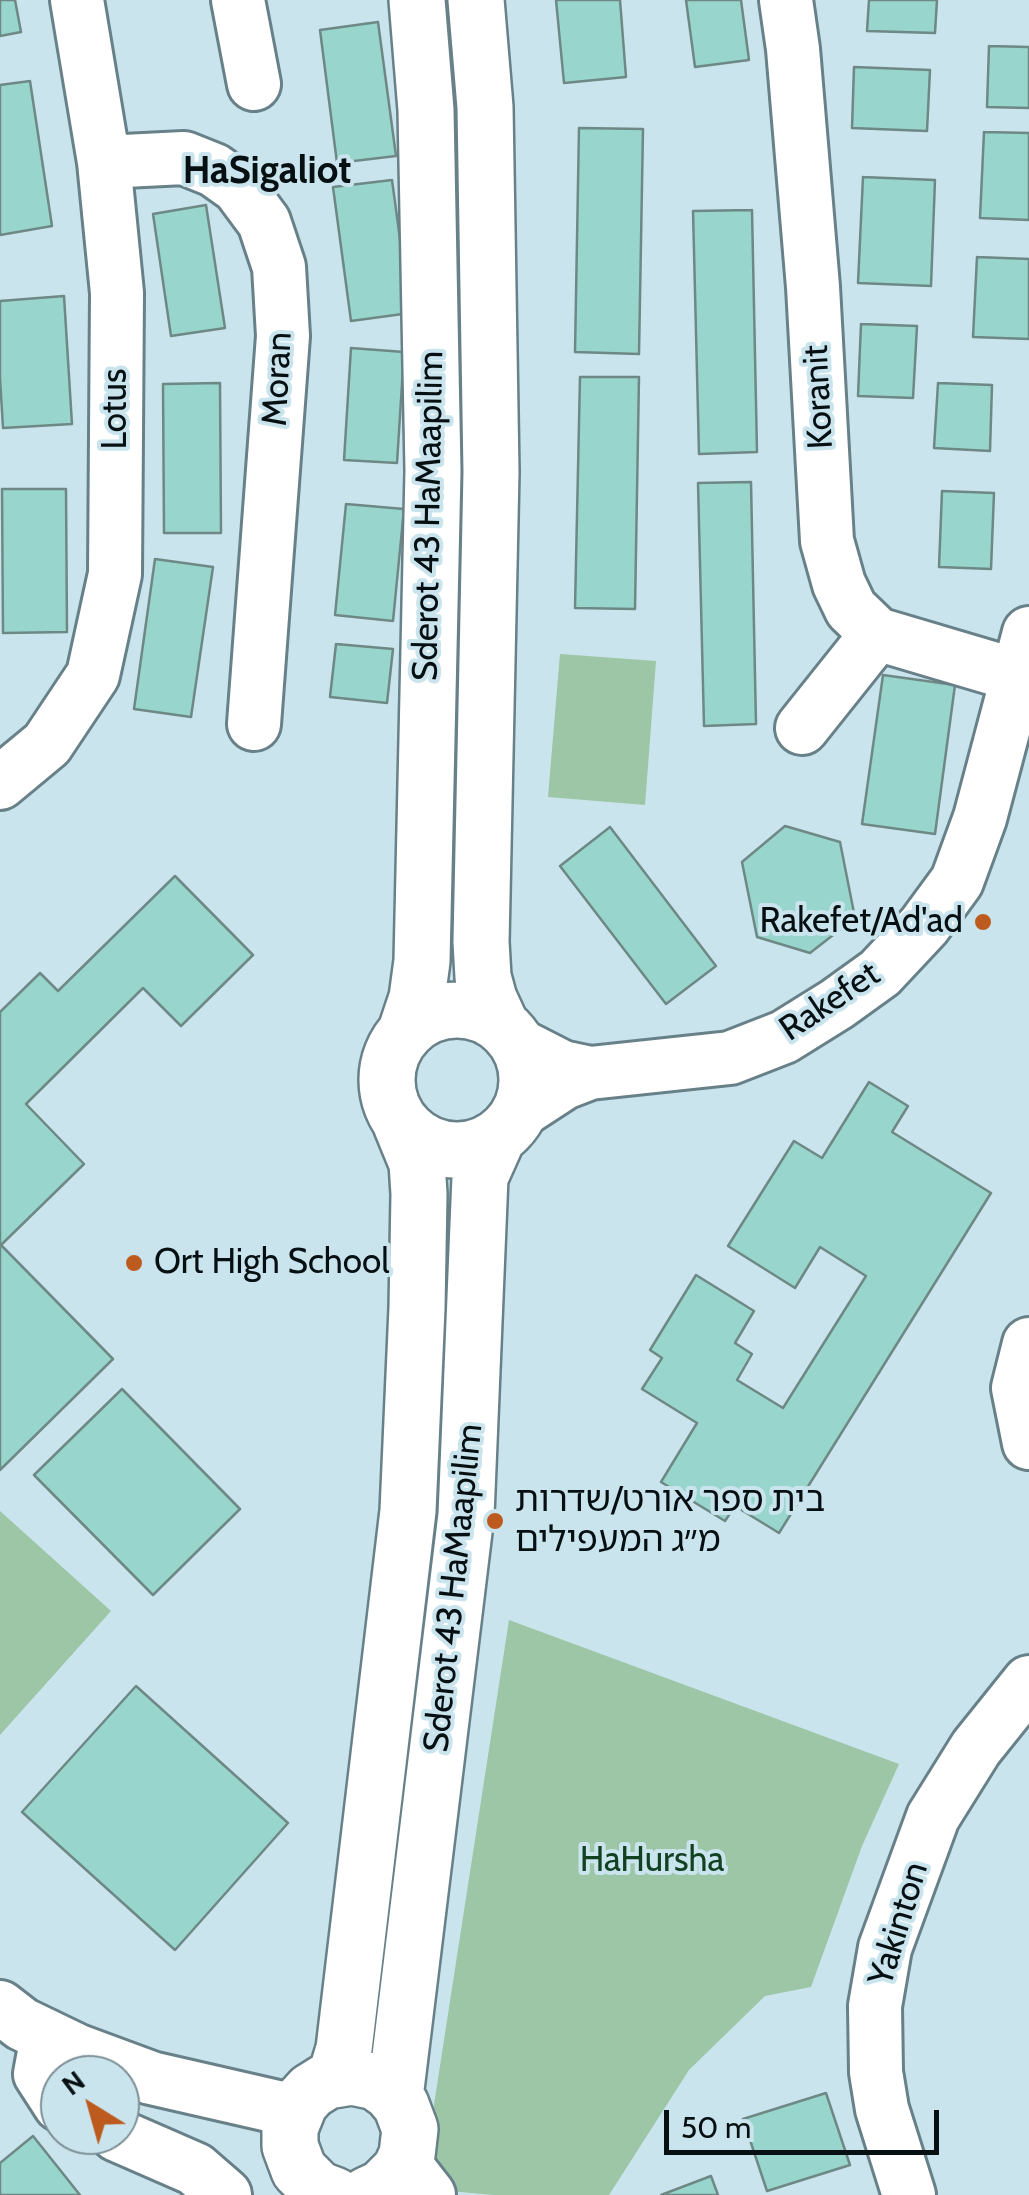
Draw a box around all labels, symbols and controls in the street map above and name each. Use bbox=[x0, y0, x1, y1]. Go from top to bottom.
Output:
district label: HaSigaliot bbox=[183, 149, 351, 195]
street label: Moran bbox=[255, 331, 301, 427]
street label: Koranit bbox=[795, 344, 843, 450]
street label: Sderot 43 HaMaapilim bbox=[405, 351, 453, 681]
street label: Lotus bbox=[95, 369, 137, 449]
place label: Rakefet/Ad'ad bbox=[759, 901, 963, 943]
marker: Rakefet/Ad'ad bbox=[972, 911, 994, 933]
street label: Rakefet bbox=[772, 953, 888, 1051]
place label: Ort High School bbox=[154, 1242, 390, 1284]
marker: Ort High School bbox=[123, 1252, 145, 1274]
street label: Sderot 43 HaMaapilim bbox=[416, 1422, 492, 1754]
place label: בית ספר אורט/שדרות מ״ג המעפילים bbox=[515, 1480, 825, 1562]
marker: בית ספר אורט/שדרות מ״ג המעפילים bbox=[484, 1510, 506, 1532]
park label: HaHursha bbox=[580, 1840, 724, 1882]
street label: Yakinton bbox=[860, 1857, 938, 1991]
north arrow bbox=[40, 2055, 140, 2155]
text: N bbox=[55, 2063, 91, 2102]
scale bar bbox=[669, 2090, 944, 2152]
text: 50 m bbox=[681, 2109, 751, 2146]

